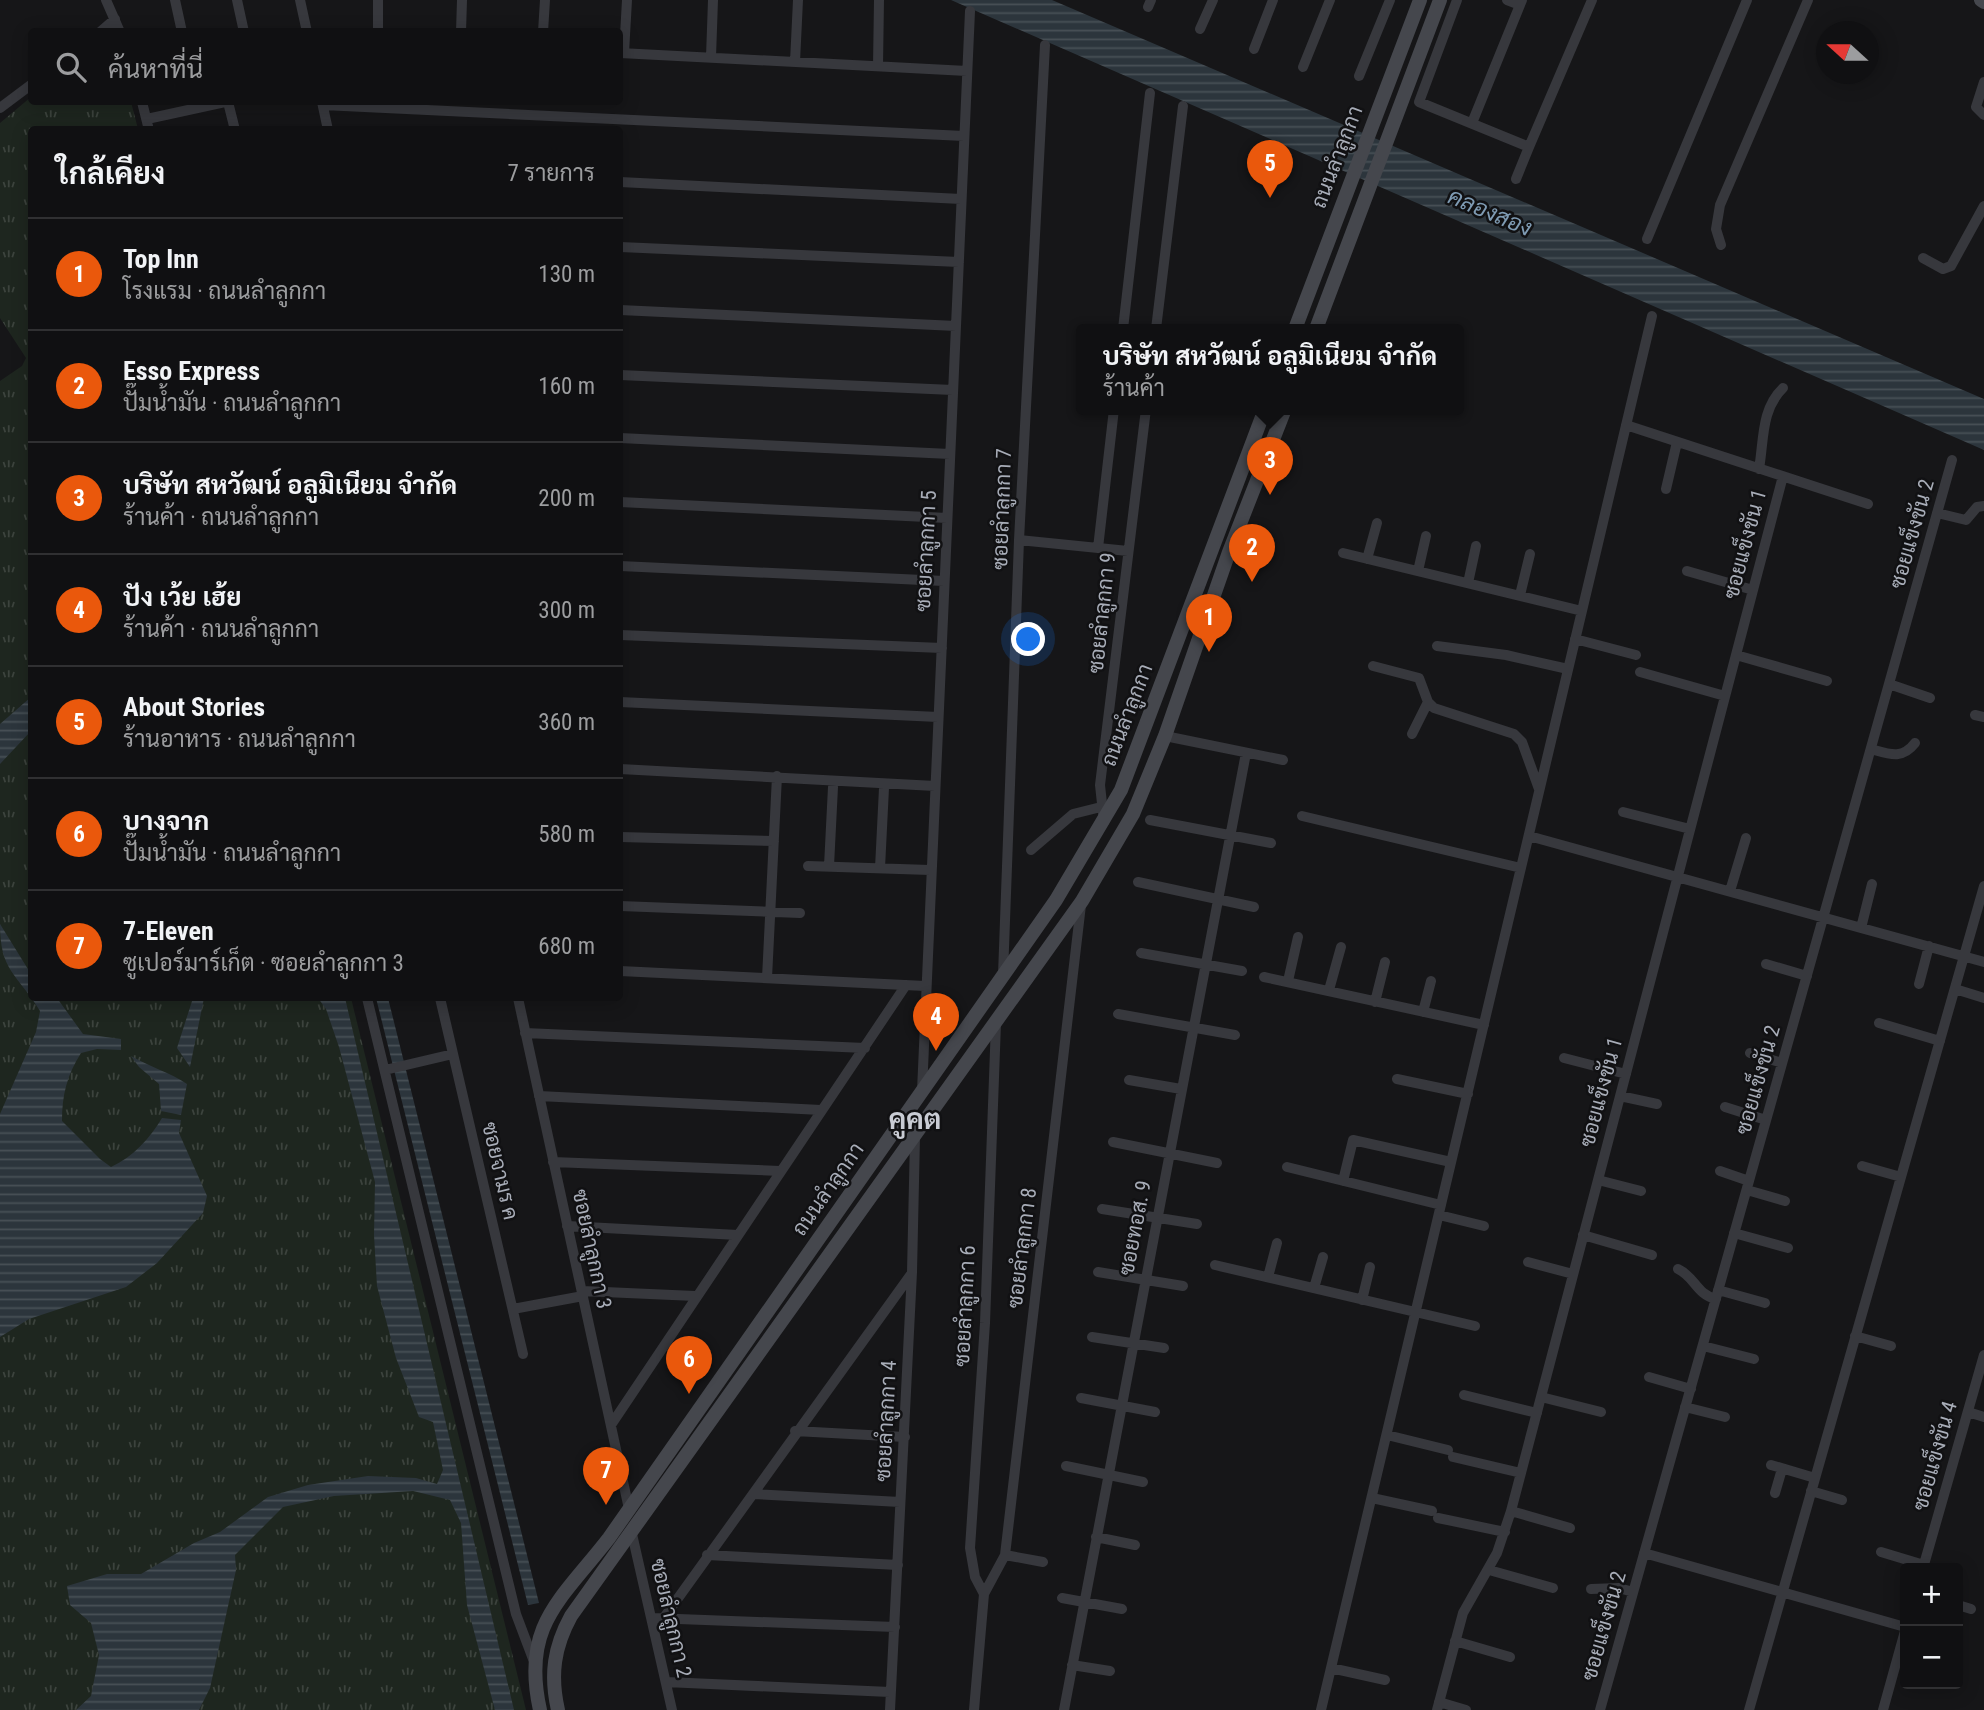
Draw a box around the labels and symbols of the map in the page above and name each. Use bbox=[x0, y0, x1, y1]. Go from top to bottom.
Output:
north arrow bbox=[1816, 21, 1879, 84]
street label: ถนนลำลูกกา bbox=[1306, 102, 1370, 213]
pin: 5 bbox=[1247, 140, 1293, 198]
water label: คลองสอง bbox=[1444, 183, 1536, 242]
pin: 3 bbox=[1247, 437, 1293, 495]
street label: ซอยลำลูกกา 7 bbox=[988, 448, 1019, 570]
street label: ซอยแข็งขัน 2 bbox=[1882, 476, 1939, 591]
street label: ซอยแข็งขัน 1 bbox=[1716, 486, 1771, 601]
street label: ซอยลำลูกกา 5 bbox=[911, 490, 944, 612]
pin: 2 bbox=[1229, 524, 1275, 582]
street label: ซอยลำลูกกา 9 bbox=[1084, 551, 1123, 675]
pin: 1 bbox=[1186, 594, 1232, 652]
your location bbox=[1011, 622, 1045, 656]
street label: ถนนลำลูกกา bbox=[1096, 660, 1160, 771]
pin: 4 bbox=[913, 993, 959, 1051]
street label: ซอยแข็งขัน 2 bbox=[1728, 1022, 1785, 1137]
street label: ซอยแข็งขัน 1 bbox=[1572, 1034, 1627, 1149]
district label: คูคต bbox=[889, 1103, 941, 1139]
street label: ซอยจามร ค bbox=[477, 1120, 523, 1222]
street label: ถนนลำลูกกา bbox=[787, 1138, 871, 1242]
street label: ซอยทอส. 9 bbox=[1114, 1178, 1156, 1278]
street label: ซอยลำลูกกา 8 bbox=[1003, 1186, 1044, 1310]
street label: ซอยลำลูกกา 3 bbox=[565, 1187, 616, 1311]
street label: ซอยลำลูกกา 6 bbox=[950, 1245, 983, 1367]
pin: 6 bbox=[666, 1336, 712, 1394]
street label: ซอยลำลูกกา 4 bbox=[871, 1360, 904, 1482]
street label: ซอยแข็งขัน 4 bbox=[1905, 1398, 1962, 1513]
pin: 7 bbox=[583, 1447, 629, 1505]
street label: ซอยลำลูกกา 2 bbox=[643, 1556, 696, 1681]
street label: ซอยแข็งขัน 2 bbox=[1574, 1568, 1631, 1683]

